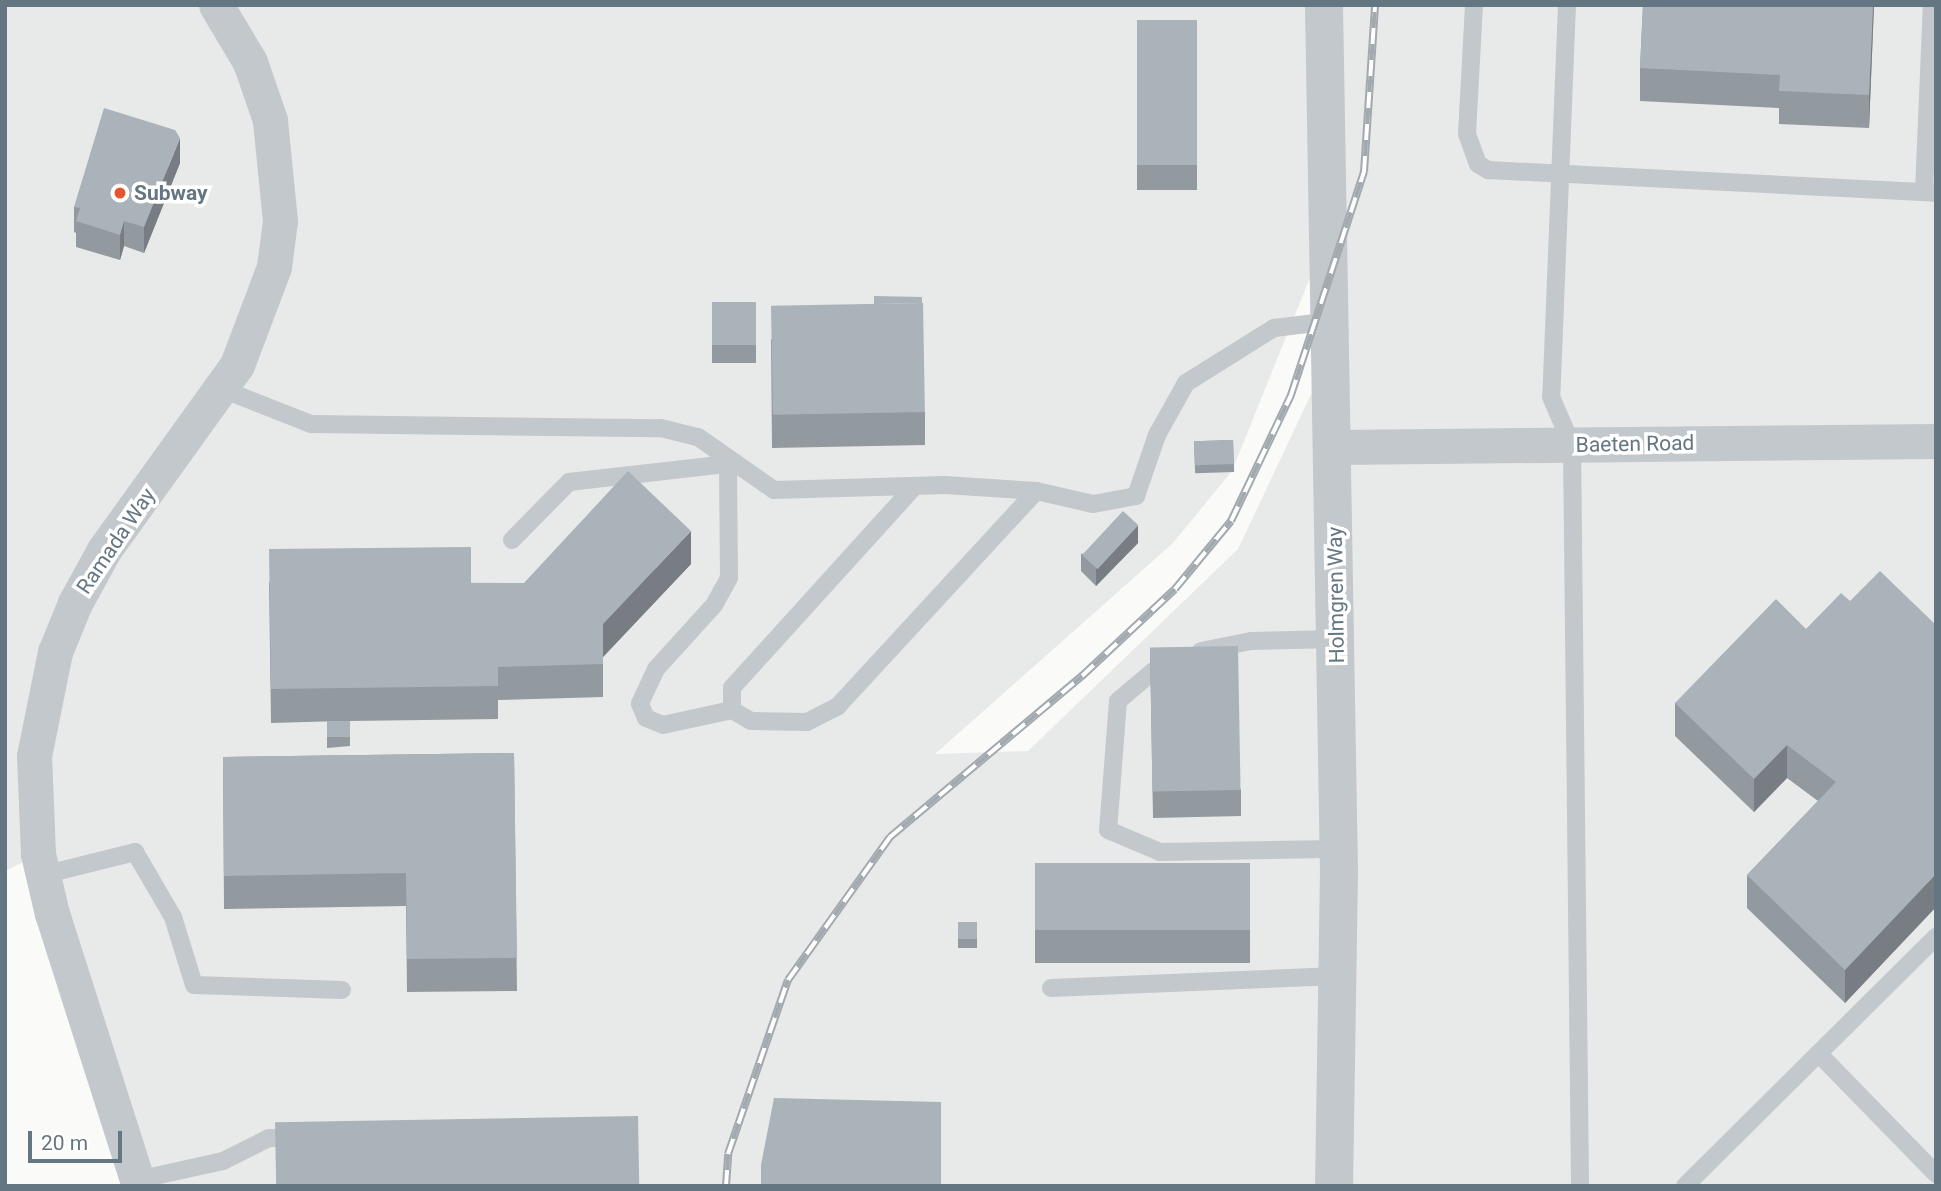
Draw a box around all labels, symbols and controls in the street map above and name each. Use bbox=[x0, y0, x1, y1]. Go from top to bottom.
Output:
place label: Subway bbox=[134, 180, 208, 206]
marker: Subway bbox=[112, 185, 128, 201]
street label: Baeten Road bbox=[1575, 430, 1695, 458]
street label: Ramada Way bbox=[71, 483, 161, 599]
street label: Holmgren Way bbox=[1322, 526, 1350, 664]
scale bar bbox=[32, 1118, 126, 1162]
text: 20 m bbox=[41, 1131, 88, 1155]

